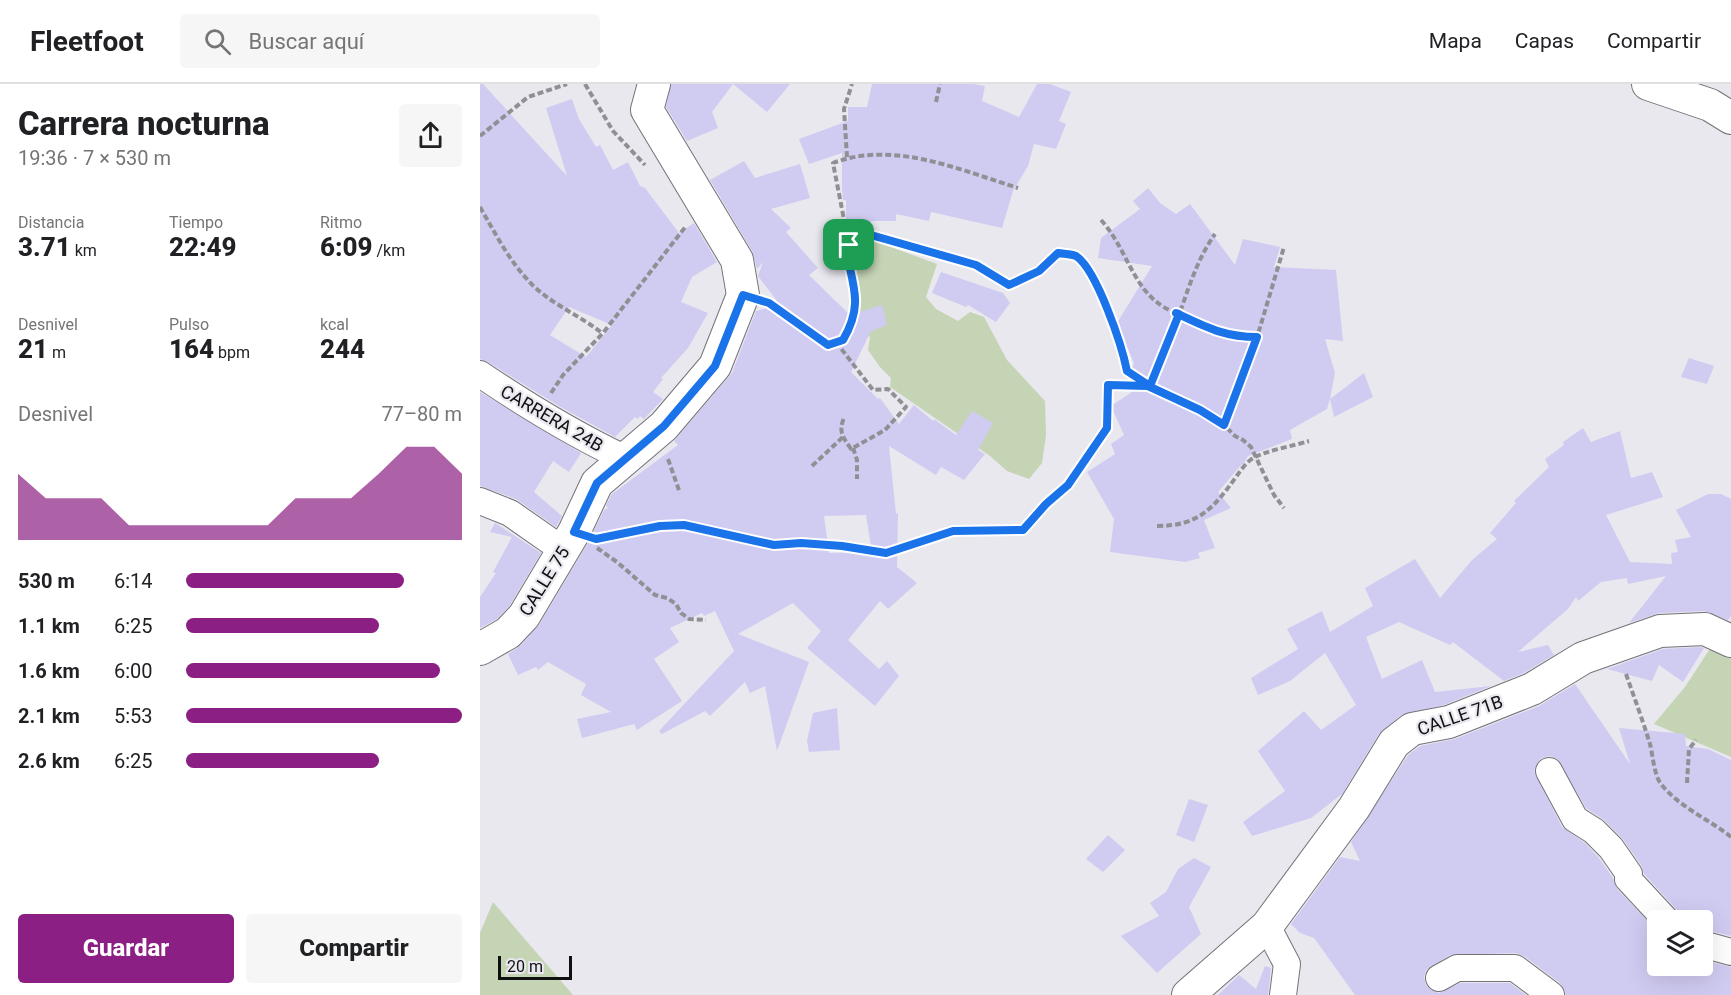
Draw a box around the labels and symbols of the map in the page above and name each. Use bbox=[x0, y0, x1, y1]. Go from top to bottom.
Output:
pin bbox=[823, 219, 874, 270]
street label: CARRERA 24B bbox=[497, 380, 607, 456]
street label: CALLE 75 bbox=[514, 542, 574, 620]
street label: CALLE 71B bbox=[1415, 691, 1505, 739]
scale bar bbox=[498, 953, 572, 980]

